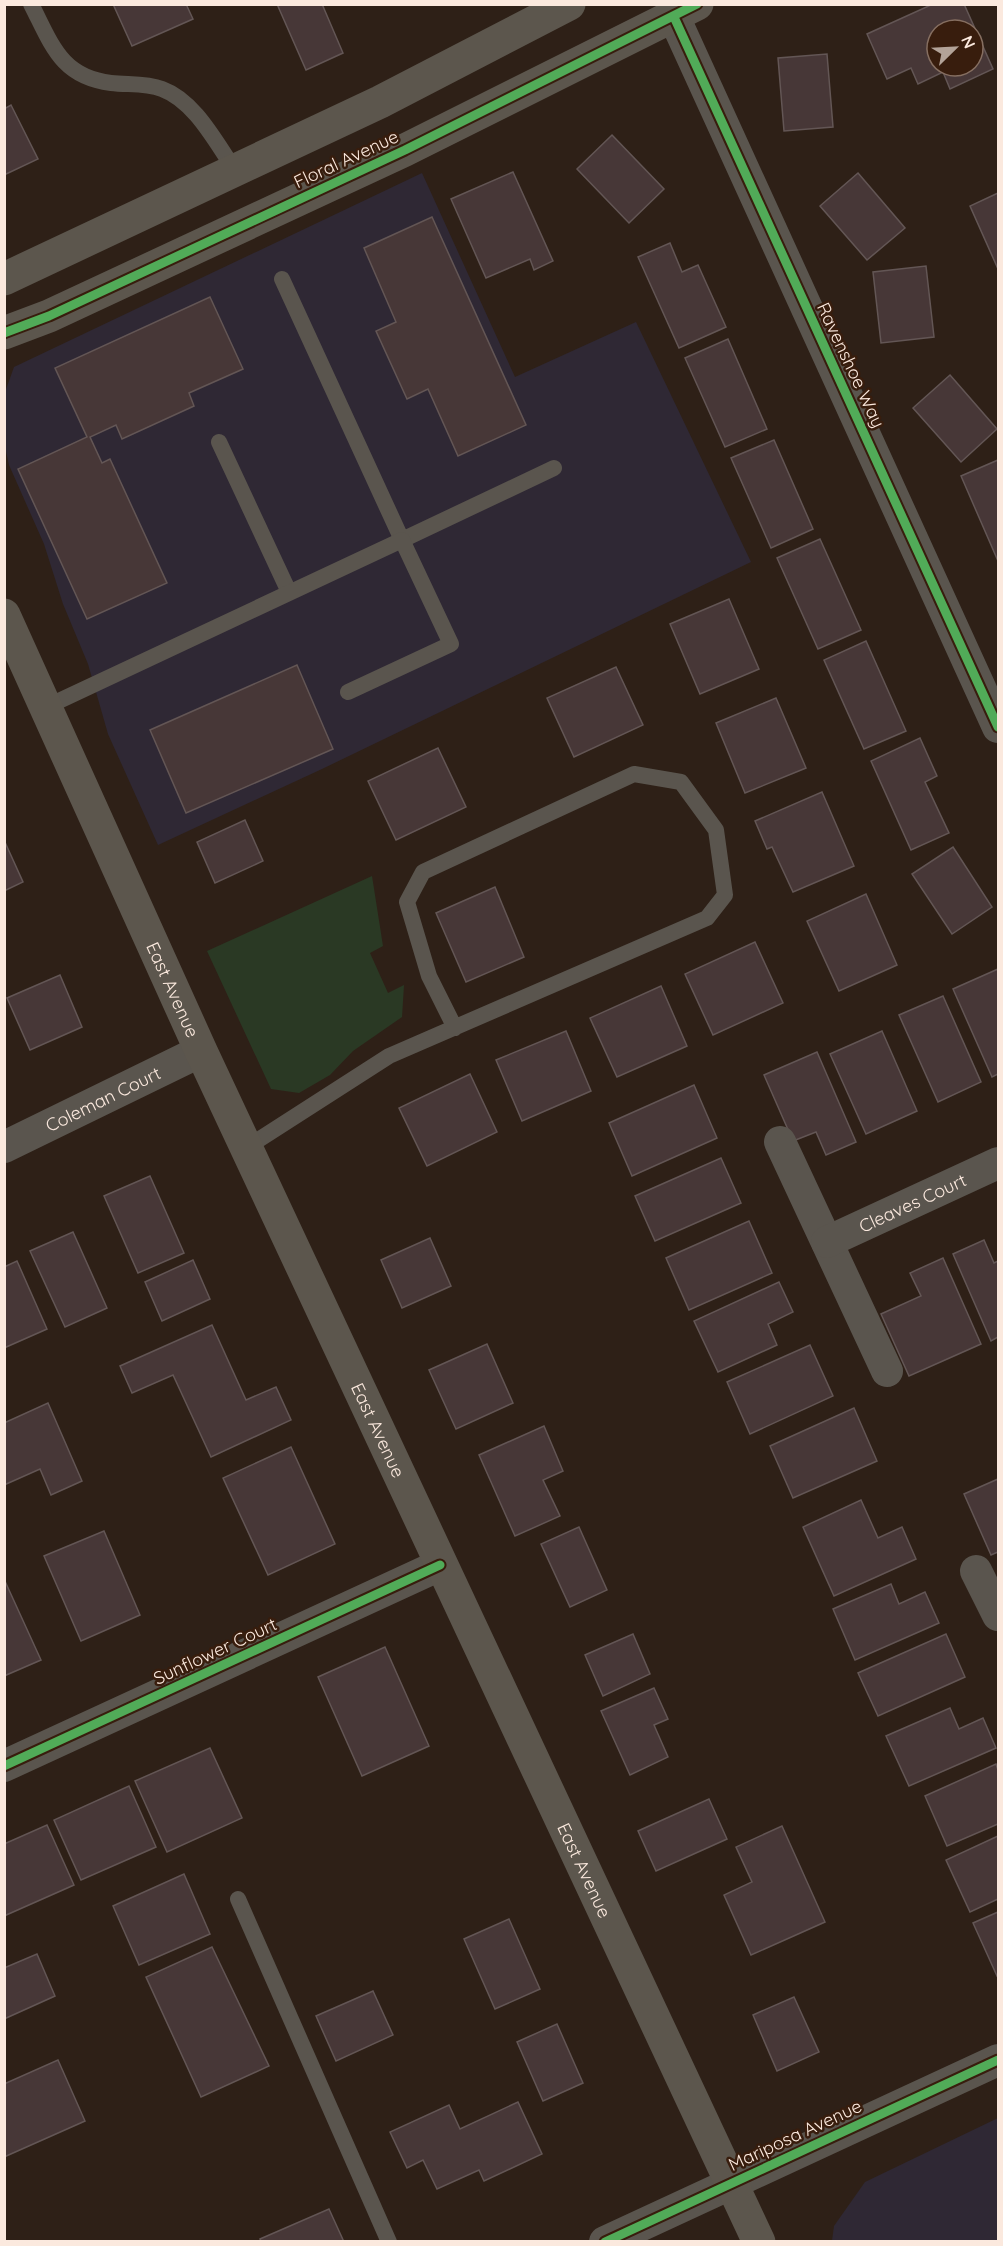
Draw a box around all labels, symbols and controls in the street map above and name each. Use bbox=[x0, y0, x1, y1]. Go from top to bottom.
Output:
north arrow bbox=[925, 18, 985, 78]
text: N bbox=[957, 32, 980, 51]
street label: Floral Avenue bbox=[290, 125, 402, 193]
street label: Ravenshoe Way bbox=[812, 299, 890, 431]
street label: East Avenue bbox=[142, 938, 205, 1041]
street label: Coleman Court bbox=[41, 1061, 164, 1137]
street label: Cleaves Court bbox=[855, 1168, 970, 1237]
street label: East Avenue bbox=[346, 1379, 411, 1481]
street label: Sunflower Court bbox=[150, 1612, 280, 1690]
street label: East Avenue bbox=[553, 1819, 617, 1921]
street label: Mariposa Avenue bbox=[725, 2094, 865, 2176]

